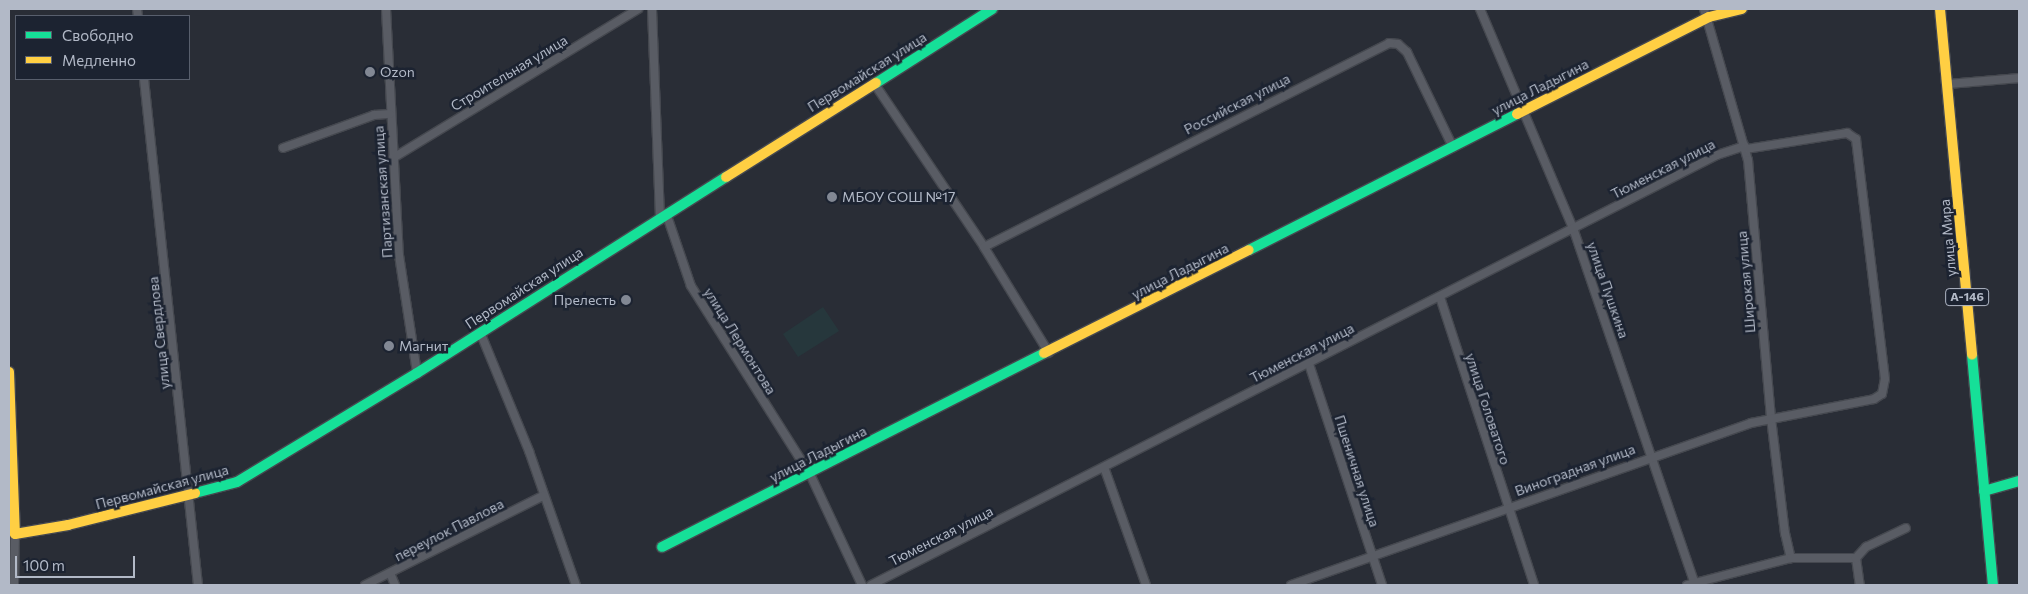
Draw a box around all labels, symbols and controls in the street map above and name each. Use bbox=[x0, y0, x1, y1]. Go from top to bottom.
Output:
legend bbox=[15, 15, 190, 80]
text: Свободно bbox=[62, 26, 133, 44]
street label: Первомайская улица bbox=[804, 29, 930, 115]
street label: Строительная улица bbox=[448, 31, 570, 115]
text: Медленно bbox=[62, 51, 136, 69]
street label: улица Ладыгина bbox=[1489, 55, 1591, 119]
place label: Ozon bbox=[380, 64, 415, 80]
marker: Ozon bbox=[364, 66, 376, 78]
street label: Российская улица bbox=[1181, 70, 1293, 138]
street label: Партизанская улица bbox=[370, 125, 396, 259]
street label: Тюменская улица bbox=[1608, 136, 1718, 202]
place label: МБОУ СОШ №17 bbox=[842, 189, 955, 205]
marker: МБОУ СОШ №17 bbox=[826, 191, 838, 203]
street label: улица Мира bbox=[1936, 198, 1960, 278]
street label: Широкая улица bbox=[1733, 230, 1759, 334]
street label: улица Ладыгина bbox=[1129, 239, 1231, 303]
street label: улица Пушкина bbox=[1584, 239, 1632, 341]
street label: Первомайская улица bbox=[462, 244, 586, 332]
street label: улица Свердлова bbox=[145, 276, 173, 390]
street label: улица Лермонтова bbox=[700, 284, 780, 398]
road number: А-146 bbox=[1944, 288, 1990, 306]
place label: Прелесть bbox=[554, 292, 616, 308]
marker: Прелесть bbox=[620, 294, 632, 306]
street label: Тюменская улица bbox=[1247, 320, 1357, 386]
place label: Магнит bbox=[399, 338, 448, 354]
marker: Магнит bbox=[383, 340, 395, 352]
street label: улица Головатого bbox=[1462, 351, 1514, 467]
street label: Пшеничная улица bbox=[1331, 413, 1383, 529]
street label: улица Ладыгина bbox=[767, 422, 869, 486]
street label: Виноградная улица bbox=[1513, 440, 1637, 500]
street label: Первомайская улица bbox=[94, 461, 230, 513]
street label: переулок Павлова bbox=[392, 495, 506, 565]
street label: Тюменская улица bbox=[886, 503, 996, 569]
scale bar bbox=[18, 546, 138, 578]
text: 100 m bbox=[23, 556, 65, 574]

